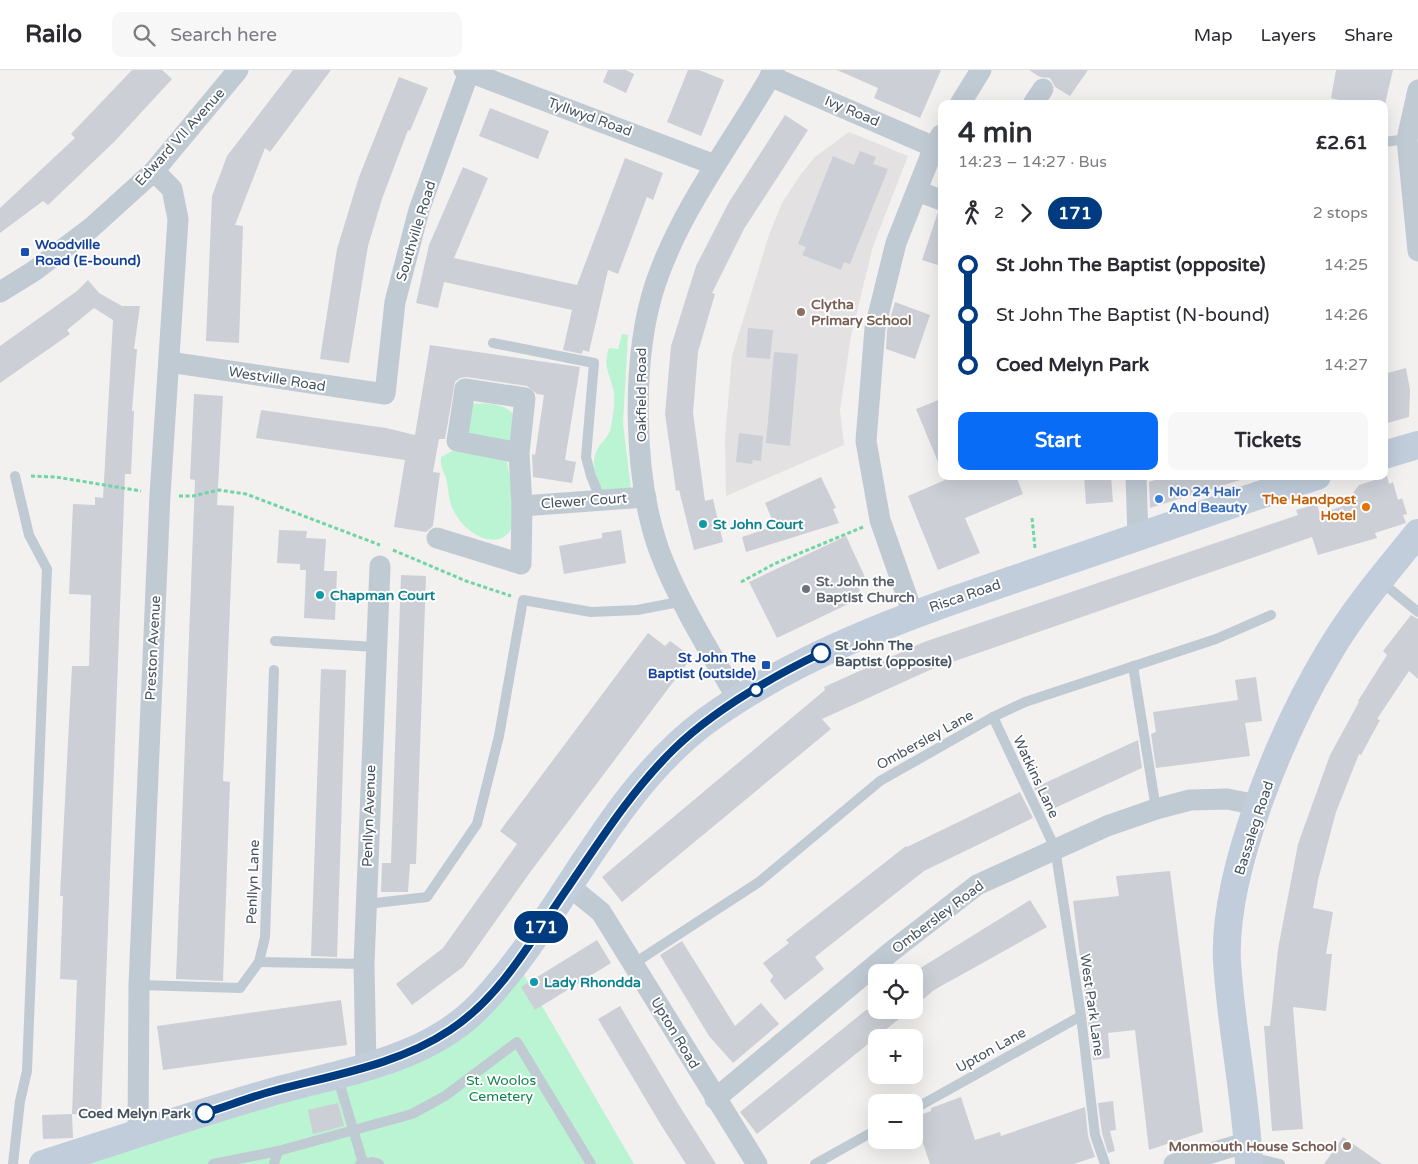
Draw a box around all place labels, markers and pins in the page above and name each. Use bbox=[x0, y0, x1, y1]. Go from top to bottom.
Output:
place label: Woodville Road (E-bound) bbox=[35, 236, 141, 269]
marker: Woodville Road (E-bound) bbox=[19, 246, 31, 258]
place label: Clytha Primary School bbox=[811, 296, 912, 329]
marker: Clytha Primary School bbox=[795, 306, 807, 318]
place label: No 24 Hair And Beauty bbox=[1169, 483, 1248, 516]
place label: The Handpost Hotel bbox=[1261, 491, 1357, 524]
marker: No 24 Hair And Beauty bbox=[1153, 493, 1165, 505]
marker: The Handpost Hotel bbox=[1360, 501, 1372, 513]
place label: St John Court bbox=[713, 516, 804, 533]
marker: St John Court bbox=[697, 518, 709, 530]
place label: St. John the Baptist Church bbox=[816, 573, 915, 606]
marker: St. John the Baptist Church bbox=[800, 583, 812, 595]
place label: Chapman Court bbox=[330, 587, 436, 604]
marker: Chapman Court bbox=[314, 589, 326, 601]
place label: St John The Baptist (opposite) bbox=[835, 637, 952, 670]
marker: St John The Baptist (opposite) bbox=[811, 643, 831, 663]
place label: St John The Baptist (outside) bbox=[648, 649, 756, 682]
marker: St John The Baptist (outside) bbox=[760, 659, 772, 671]
unlabelled marker bbox=[749, 683, 763, 697]
place label: Lady Rhondda bbox=[544, 974, 641, 991]
marker: Lady Rhondda bbox=[528, 976, 540, 988]
marker: Coed Melyn Park bbox=[195, 1103, 215, 1123]
place label: Coed Melyn Park bbox=[78, 1105, 191, 1122]
place label: Monmouth House School bbox=[1168, 1138, 1337, 1155]
marker: Monmouth House School bbox=[1341, 1140, 1353, 1152]

